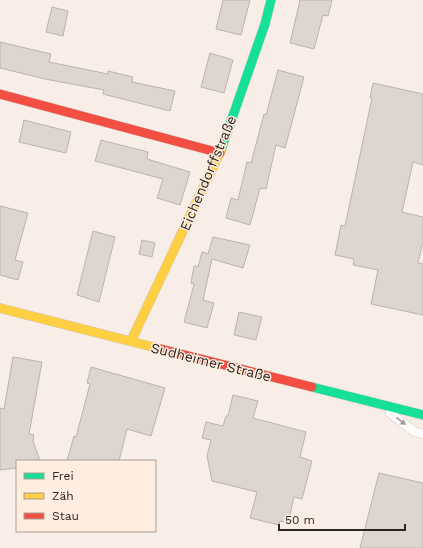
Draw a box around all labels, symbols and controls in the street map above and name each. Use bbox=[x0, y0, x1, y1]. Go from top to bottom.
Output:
street label: Eichendorffstraße bbox=[177, 113, 239, 233]
street label: Sudheimer Straße bbox=[149, 339, 273, 385]
one-way arrow bbox=[395, 417, 406, 425]
legend bbox=[16, 460, 156, 532]
text: Frei bbox=[52, 469, 74, 483]
text: Zäh bbox=[52, 489, 74, 503]
scale bar bbox=[279, 506, 405, 532]
text: Stau bbox=[52, 509, 79, 523]
text: 50 m bbox=[285, 513, 315, 527]

